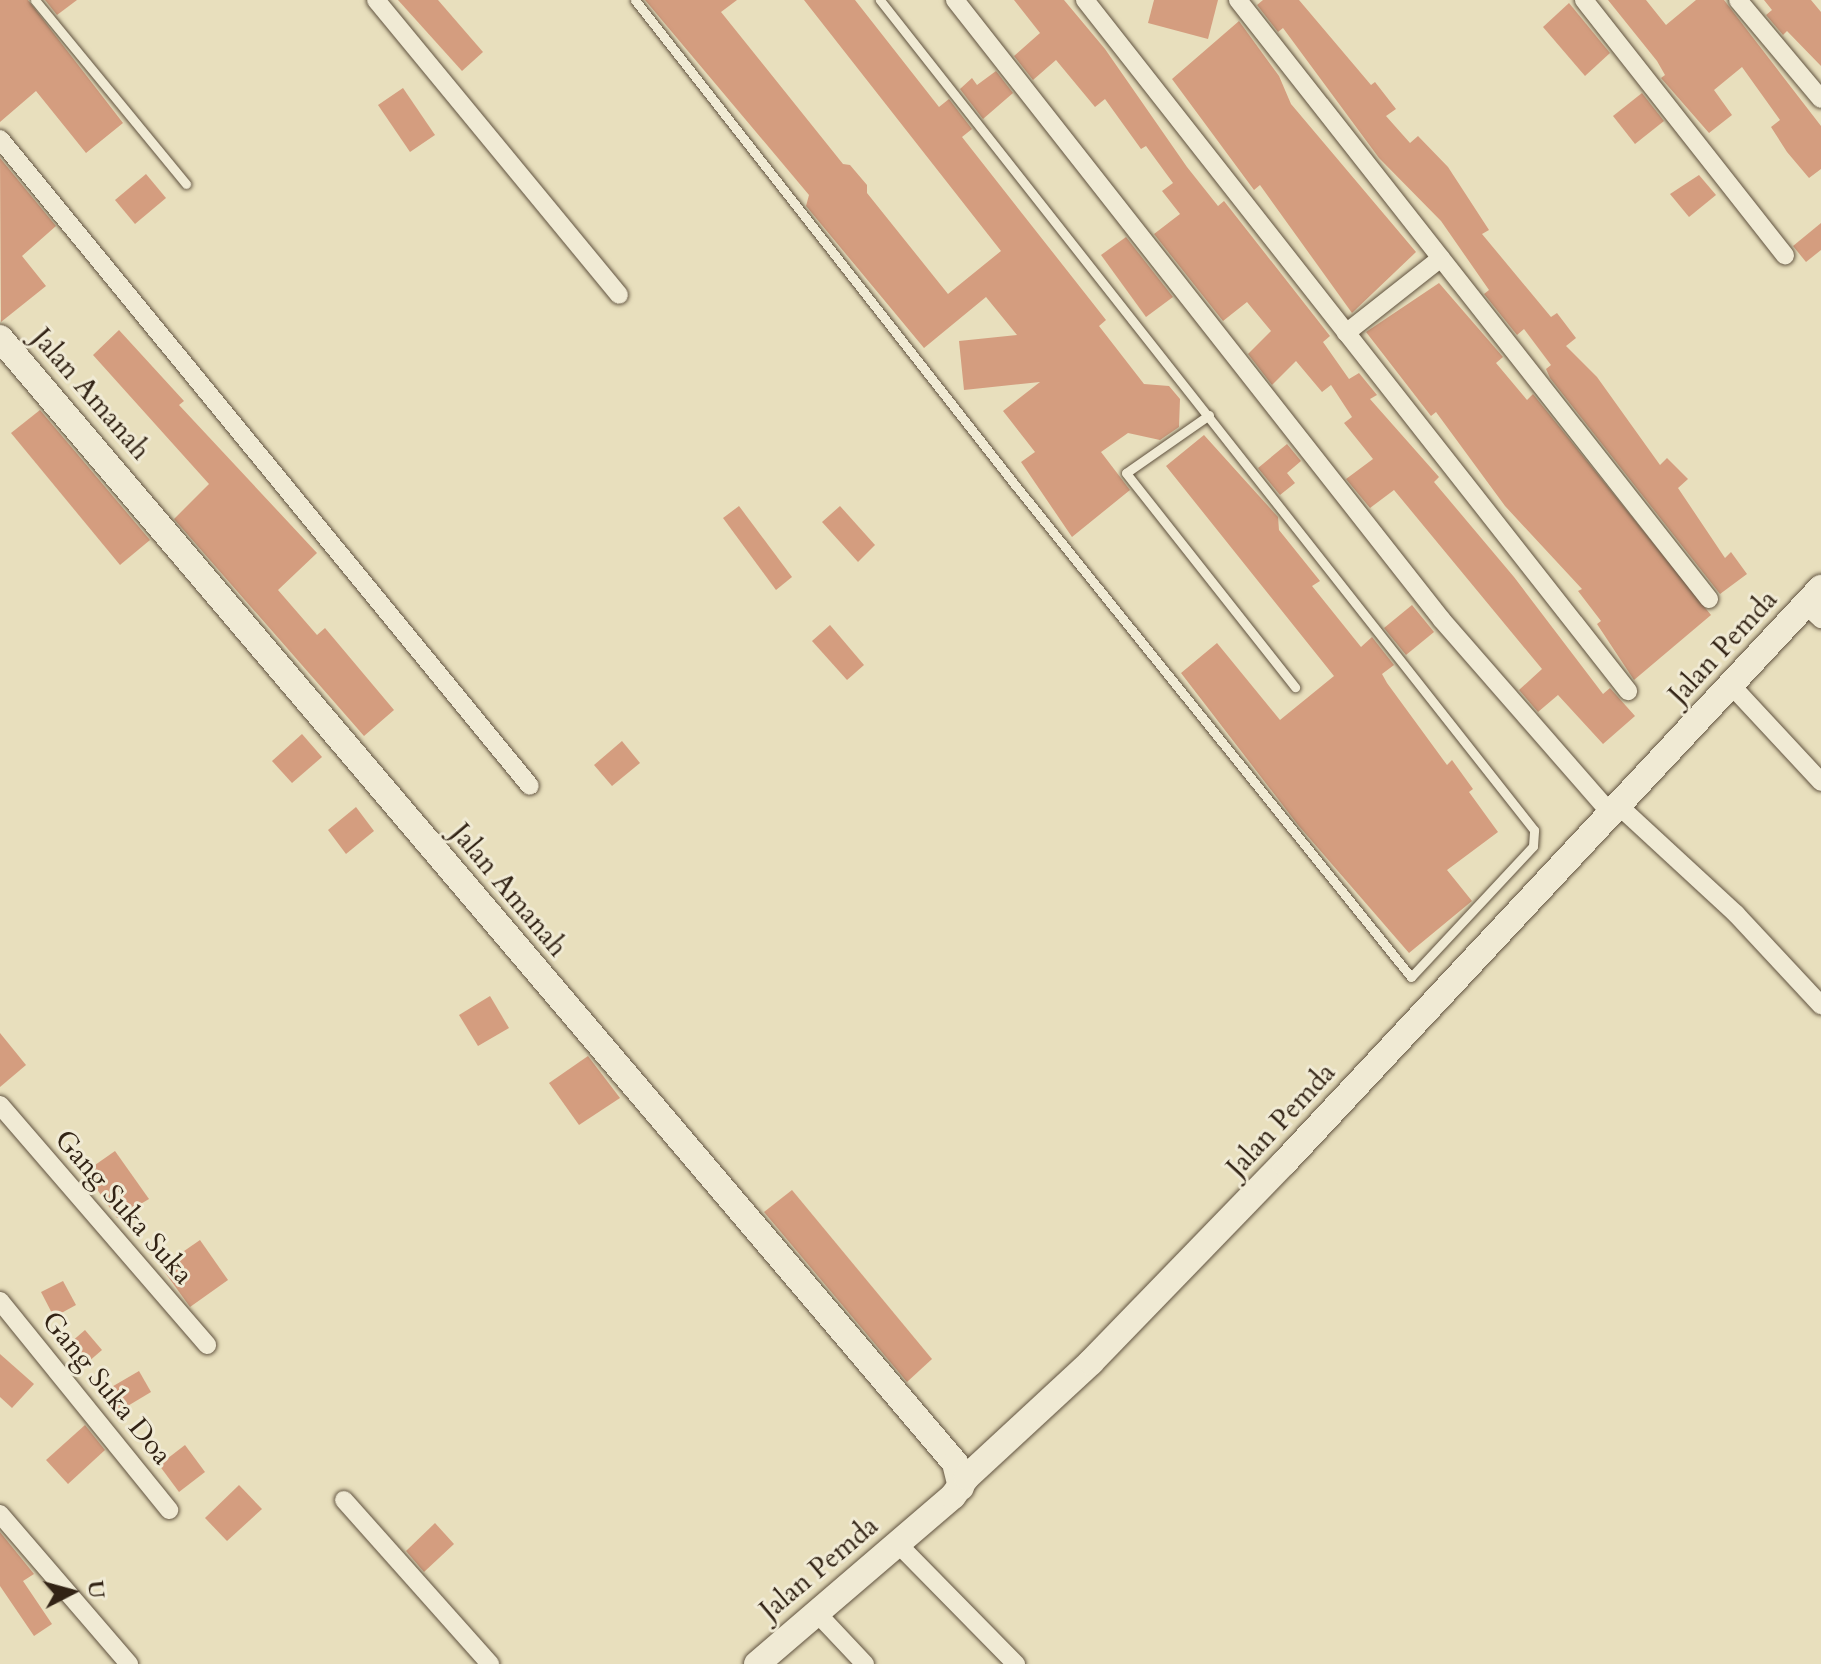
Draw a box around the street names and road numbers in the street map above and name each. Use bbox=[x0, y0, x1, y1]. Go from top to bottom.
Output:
street label: Jalan Amanah bbox=[25, 321, 157, 467]
street label: Jalan Pemda bbox=[1662, 583, 1784, 711]
street label: Jalan Amanah bbox=[444, 817, 574, 963]
street label: Jalan Pemda bbox=[1220, 1056, 1342, 1184]
street label: Gang Suka Suka bbox=[48, 1123, 200, 1291]
street label: Gang Suka Doa bbox=[35, 1305, 179, 1471]
street label: Jalan Pemda bbox=[753, 1509, 885, 1627]

